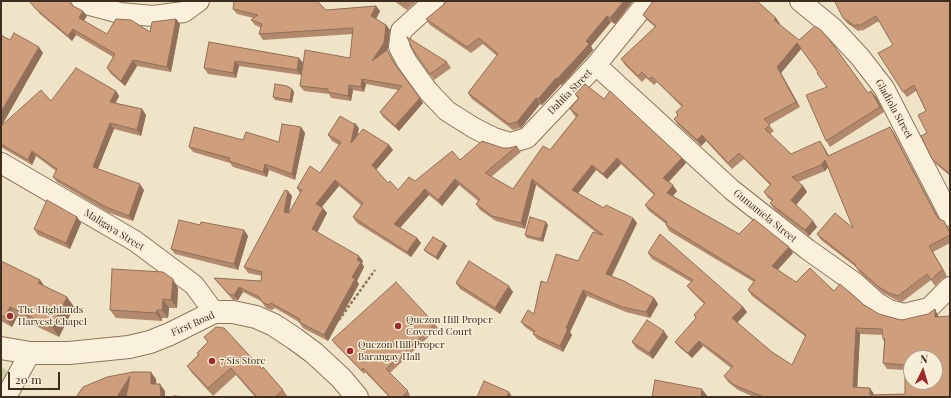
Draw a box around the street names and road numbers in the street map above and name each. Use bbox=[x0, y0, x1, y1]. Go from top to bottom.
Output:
street label: Dahlia Street bbox=[545, 67, 595, 117]
street label: Gladiola Street bbox=[873, 77, 915, 141]
street label: Gumamela Street bbox=[731, 187, 799, 245]
street label: Maligaya Street bbox=[82, 207, 146, 253]
street label: First Road bbox=[169, 309, 217, 339]

